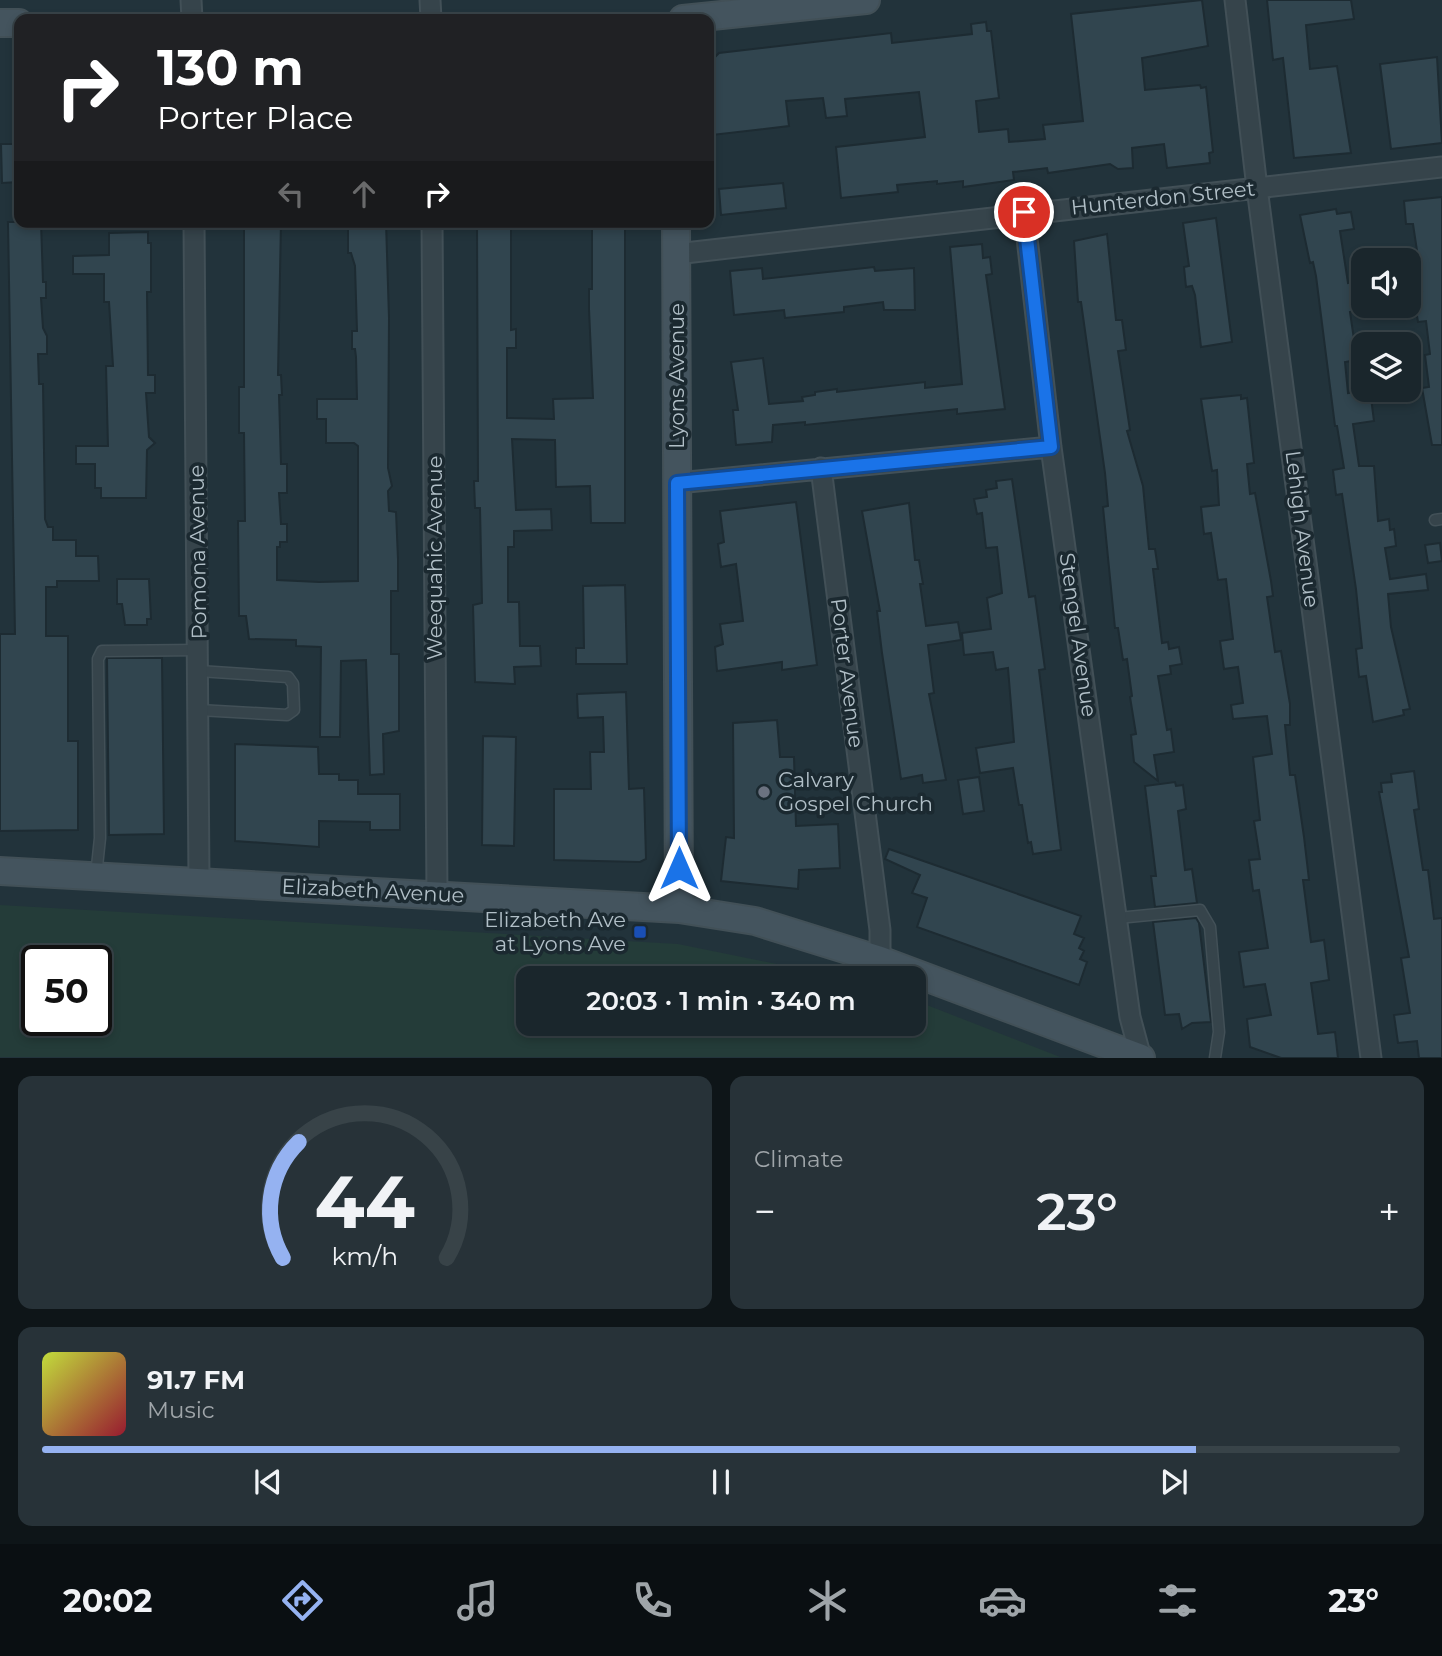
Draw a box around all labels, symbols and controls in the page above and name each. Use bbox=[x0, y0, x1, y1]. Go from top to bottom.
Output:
text: 130 m bbox=[157, 38, 304, 97]
icon: right bbox=[42, 42, 133, 133]
text: Porter Place bbox=[157, 98, 353, 137]
icon: left bbox=[272, 175, 310, 213]
icon: ahead bbox=[345, 175, 383, 213]
icon: right bbox=[418, 175, 456, 213]
street label: Hunterdon Street bbox=[1070, 175, 1256, 220]
pin bbox=[994, 182, 1054, 242]
icon: arrive bbox=[1005, 193, 1043, 231]
map controls bbox=[1351, 248, 1421, 402]
button: sound bbox=[1351, 248, 1421, 318]
street label: Lyons Avenue bbox=[664, 303, 689, 449]
button: layers bbox=[1351, 332, 1421, 402]
street label: Lehigh Avenue bbox=[1280, 449, 1325, 609]
street label: Weequahic Avenue bbox=[422, 456, 447, 660]
street label: Pomona Avenue bbox=[183, 464, 212, 640]
street label: Stengel Avenue bbox=[1055, 551, 1102, 719]
street label: Porter Avenue bbox=[826, 597, 869, 749]
place label: Calvary Gospel Church bbox=[778, 767, 933, 816]
marker: Calvary Gospel Church bbox=[756, 784, 772, 800]
position arrow bbox=[642, 831, 716, 905]
street label: Elizabeth Avenue bbox=[281, 873, 465, 908]
place label: Elizabeth Ave at Lyons Ave bbox=[484, 907, 626, 956]
marker: Elizabeth Ave at Lyons Ave bbox=[632, 924, 648, 940]
speed limit sign: 50 bbox=[21, 945, 112, 1036]
text: 20:03 · 1 min · 340 m bbox=[586, 985, 856, 1017]
text: Climate bbox=[754, 1145, 843, 1173]
text: 44 bbox=[315, 1159, 415, 1247]
text: 23° bbox=[1036, 1180, 1118, 1243]
text: − bbox=[754, 1188, 776, 1235]
text: + bbox=[1378, 1188, 1400, 1235]
text: km/h bbox=[332, 1241, 398, 1271]
text: 91.7 FM bbox=[147, 1364, 245, 1396]
text: Music bbox=[147, 1396, 215, 1424]
icon: previous bbox=[249, 1463, 287, 1501]
icon: pause bbox=[702, 1463, 740, 1501]
icon: next bbox=[1155, 1463, 1193, 1501]
icon: directions bbox=[278, 1576, 327, 1625]
icon: music bbox=[453, 1576, 502, 1625]
icon: phone bbox=[628, 1576, 677, 1625]
icon: climate bbox=[803, 1576, 852, 1625]
icon: car bbox=[978, 1576, 1027, 1625]
icon: filters bbox=[1153, 1576, 1202, 1625]
text: 20:02 bbox=[63, 1581, 152, 1620]
text: 23° bbox=[1328, 1581, 1379, 1620]

